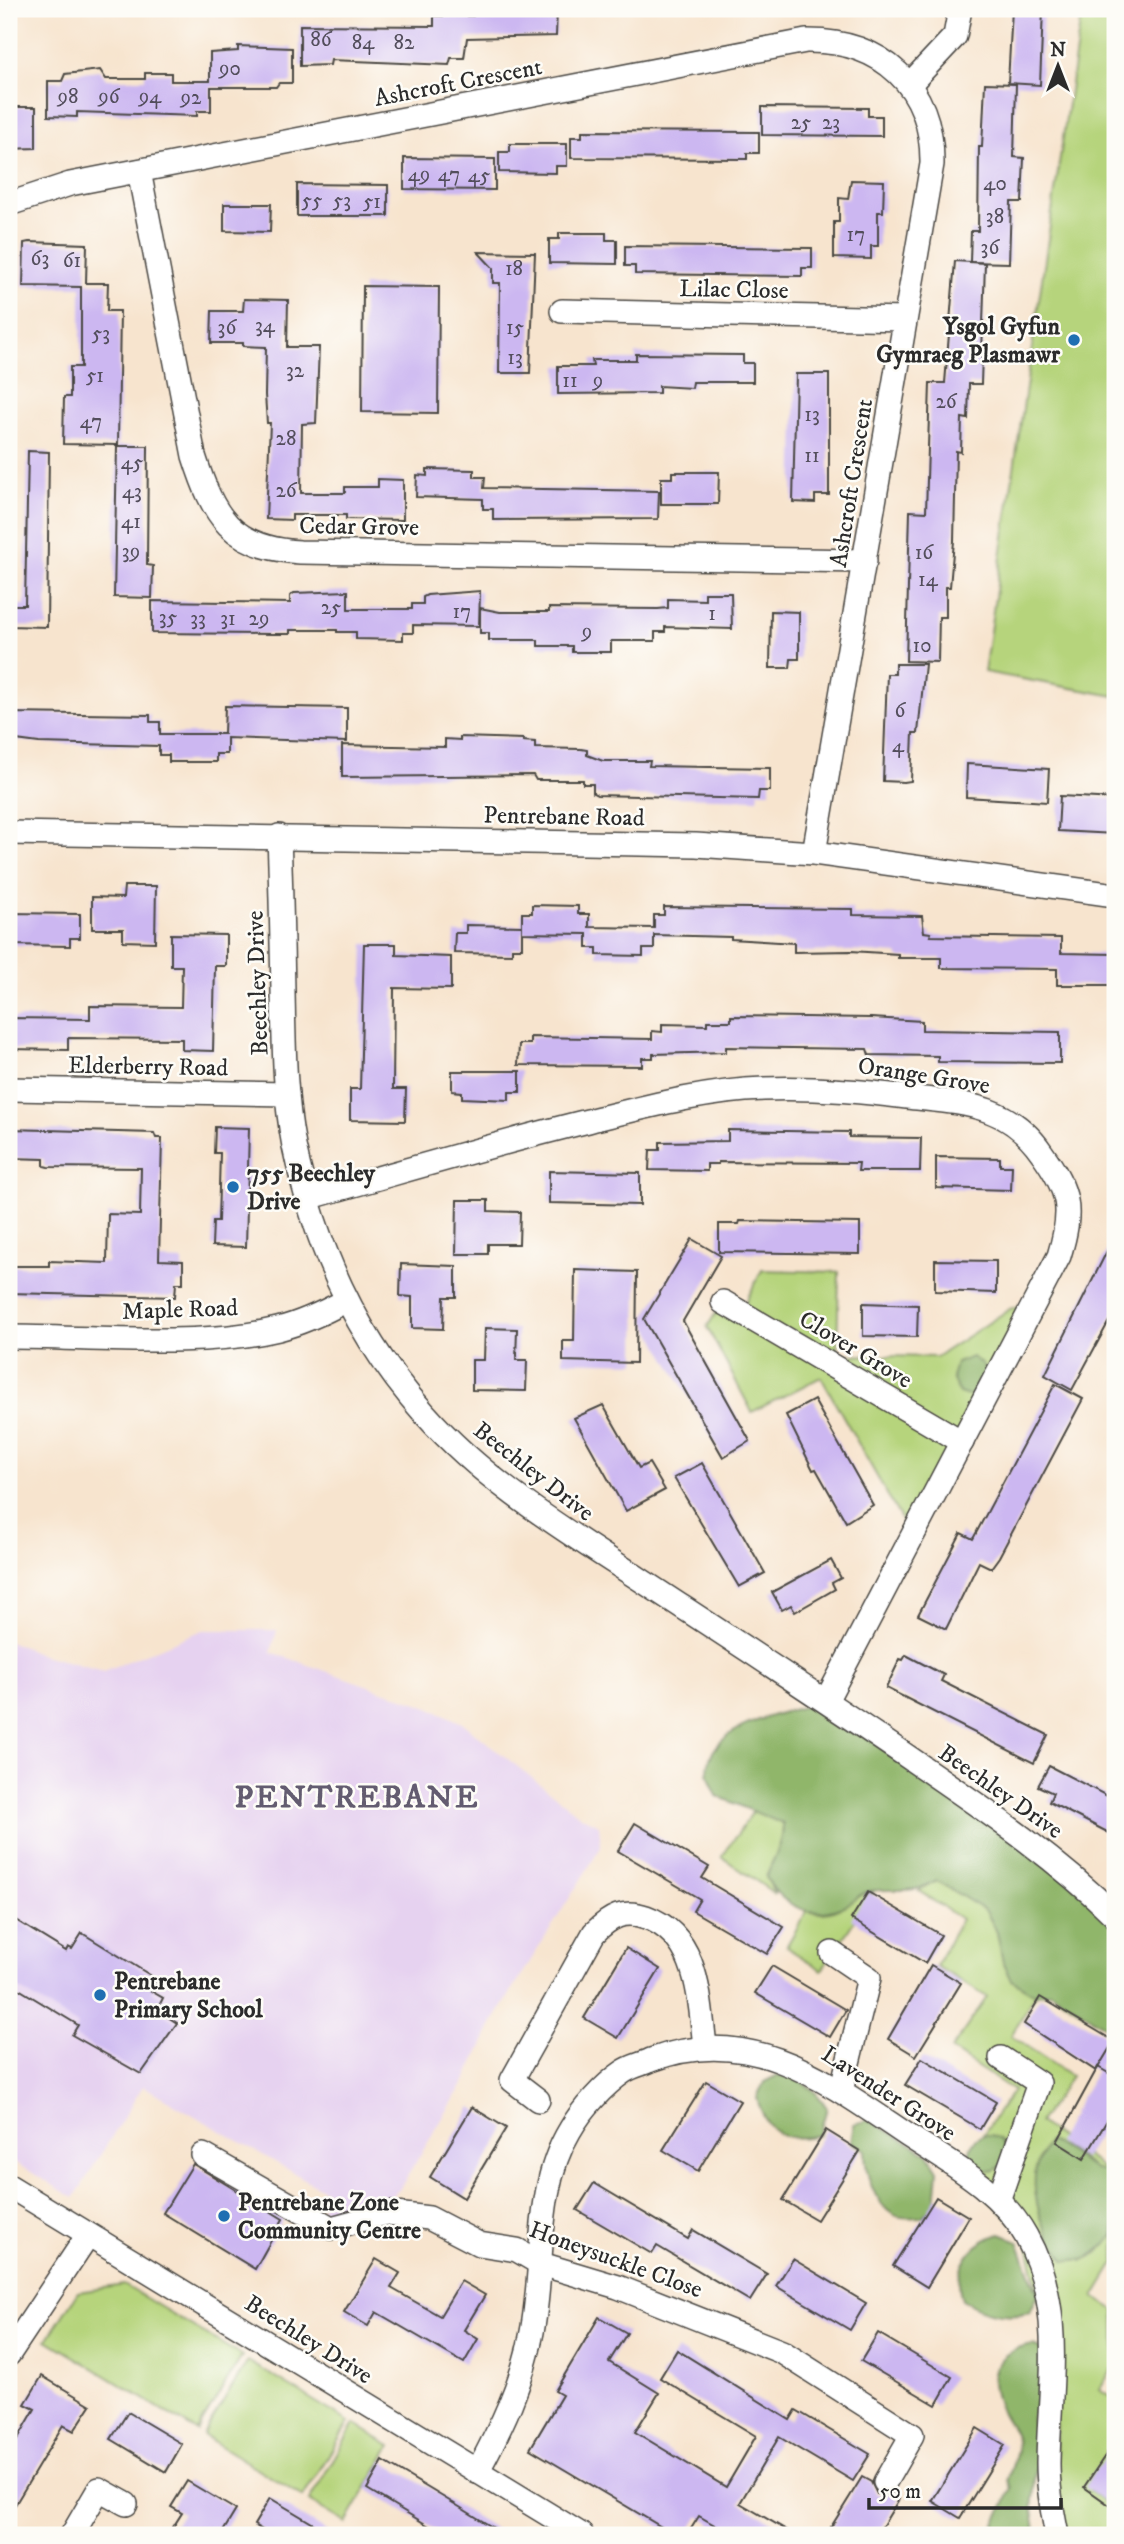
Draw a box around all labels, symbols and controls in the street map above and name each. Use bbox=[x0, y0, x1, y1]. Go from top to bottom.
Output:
house number: 86 bbox=[310, 27, 333, 53]
house number: 84 bbox=[352, 30, 375, 56]
house number: 82 bbox=[394, 30, 415, 56]
north arrow bbox=[1023, 32, 1092, 102]
text: N bbox=[1050, 39, 1066, 62]
street label: Ashcroft Crescent bbox=[372, 52, 545, 114]
house number: 90 bbox=[218, 56, 241, 82]
house number: 98 bbox=[57, 84, 79, 110]
house number: 96 bbox=[97, 84, 121, 110]
house number: 94 bbox=[138, 84, 162, 110]
house number: 92 bbox=[180, 85, 202, 111]
house number: 25 bbox=[791, 110, 811, 136]
house number: 23 bbox=[822, 110, 840, 136]
house number: 49 bbox=[408, 162, 430, 188]
house number: 47 bbox=[438, 162, 460, 188]
house number: 45 bbox=[468, 163, 490, 189]
house number: 40 bbox=[983, 171, 1007, 197]
house number: 55 bbox=[302, 188, 322, 214]
house number: 53 bbox=[333, 188, 351, 214]
house number: 51 bbox=[363, 189, 381, 215]
house number: 38 bbox=[986, 204, 1004, 230]
house number: 17 bbox=[847, 222, 865, 248]
house number: 36 bbox=[981, 235, 1000, 261]
house number: 63 bbox=[31, 246, 49, 272]
house number: 61 bbox=[63, 248, 81, 274]
house number: 18 bbox=[505, 256, 523, 282]
street label: Lilac Close bbox=[679, 274, 789, 306]
place label: Ysgol Gyfun Gymraeg Plasmawr bbox=[876, 312, 1061, 370]
house number: 34 bbox=[255, 313, 276, 339]
house number: 36 bbox=[218, 315, 237, 341]
house number: 15 bbox=[506, 315, 524, 341]
house number: 53 bbox=[92, 321, 110, 347]
marker: Ysgol Gyfun Gymraeg Plasmawr bbox=[1066, 332, 1082, 348]
house number: 13 bbox=[507, 345, 523, 371]
house number: 32 bbox=[286, 358, 305, 384]
house number: 51 bbox=[86, 363, 104, 389]
house number: 11 bbox=[562, 368, 578, 394]
house number: 9 bbox=[592, 368, 603, 394]
house number: 26 bbox=[935, 389, 958, 415]
street label: Ashcroft Crescent bbox=[824, 396, 880, 570]
house number: 13 bbox=[804, 402, 820, 428]
house number: 47 bbox=[80, 409, 102, 435]
house number: 28 bbox=[276, 426, 296, 452]
house number: 11 bbox=[804, 443, 820, 469]
house number: 45 bbox=[121, 450, 143, 476]
house number: 26 bbox=[275, 478, 298, 504]
house number: 43 bbox=[122, 479, 142, 505]
house number: 41 bbox=[121, 509, 141, 535]
street label: Cedar Grove bbox=[299, 511, 419, 543]
house number: 39 bbox=[122, 539, 140, 565]
house number: 16 bbox=[915, 540, 934, 566]
house number: 14 bbox=[918, 567, 939, 593]
house number: 25 bbox=[321, 595, 341, 621]
house number: 17 bbox=[453, 599, 471, 625]
house number: 1 bbox=[708, 601, 716, 627]
house number: 35 bbox=[159, 605, 177, 631]
house number: 33 bbox=[190, 606, 206, 632]
house number: 31 bbox=[220, 606, 236, 632]
house number: 29 bbox=[249, 606, 269, 632]
house number: 9 bbox=[581, 619, 592, 645]
house number: 10 bbox=[913, 633, 931, 659]
house number: 6 bbox=[895, 698, 907, 724]
house number: 4 bbox=[892, 733, 905, 759]
street label: Pentrebane Road bbox=[483, 801, 645, 833]
street label: Beechley Drive bbox=[240, 910, 276, 1056]
street label: Elderberry Road bbox=[68, 1051, 228, 1083]
street label: Orange Grove bbox=[856, 1051, 992, 1101]
place label: 755 Beechley Drive bbox=[247, 1159, 376, 1217]
marker: 755 Beechley Drive bbox=[225, 1179, 241, 1195]
street label: Maple Road bbox=[122, 1293, 239, 1327]
street label: Clover Grove bbox=[793, 1304, 918, 1395]
street label: Beechley Drive bbox=[467, 1415, 600, 1528]
street label: Beechley Drive bbox=[932, 1738, 1068, 1846]
district label: PENTREBANE bbox=[234, 1778, 480, 1818]
place label: Pentrebane Primary School bbox=[114, 1967, 263, 2025]
marker: Pentrebane Primary School bbox=[92, 1987, 108, 2003]
street label: Lavender Grove bbox=[816, 2039, 961, 2148]
place label: Pentrebane Zone Community Centre bbox=[238, 2188, 421, 2246]
marker: Pentrebane Zone Community Centre bbox=[216, 2208, 232, 2224]
street label: Honeysuckle Close bbox=[525, 2215, 706, 2305]
street label: Beechley Drive bbox=[239, 2289, 378, 2391]
scale bar bbox=[869, 2467, 1061, 2511]
text: 50 m bbox=[879, 2479, 921, 2505]

